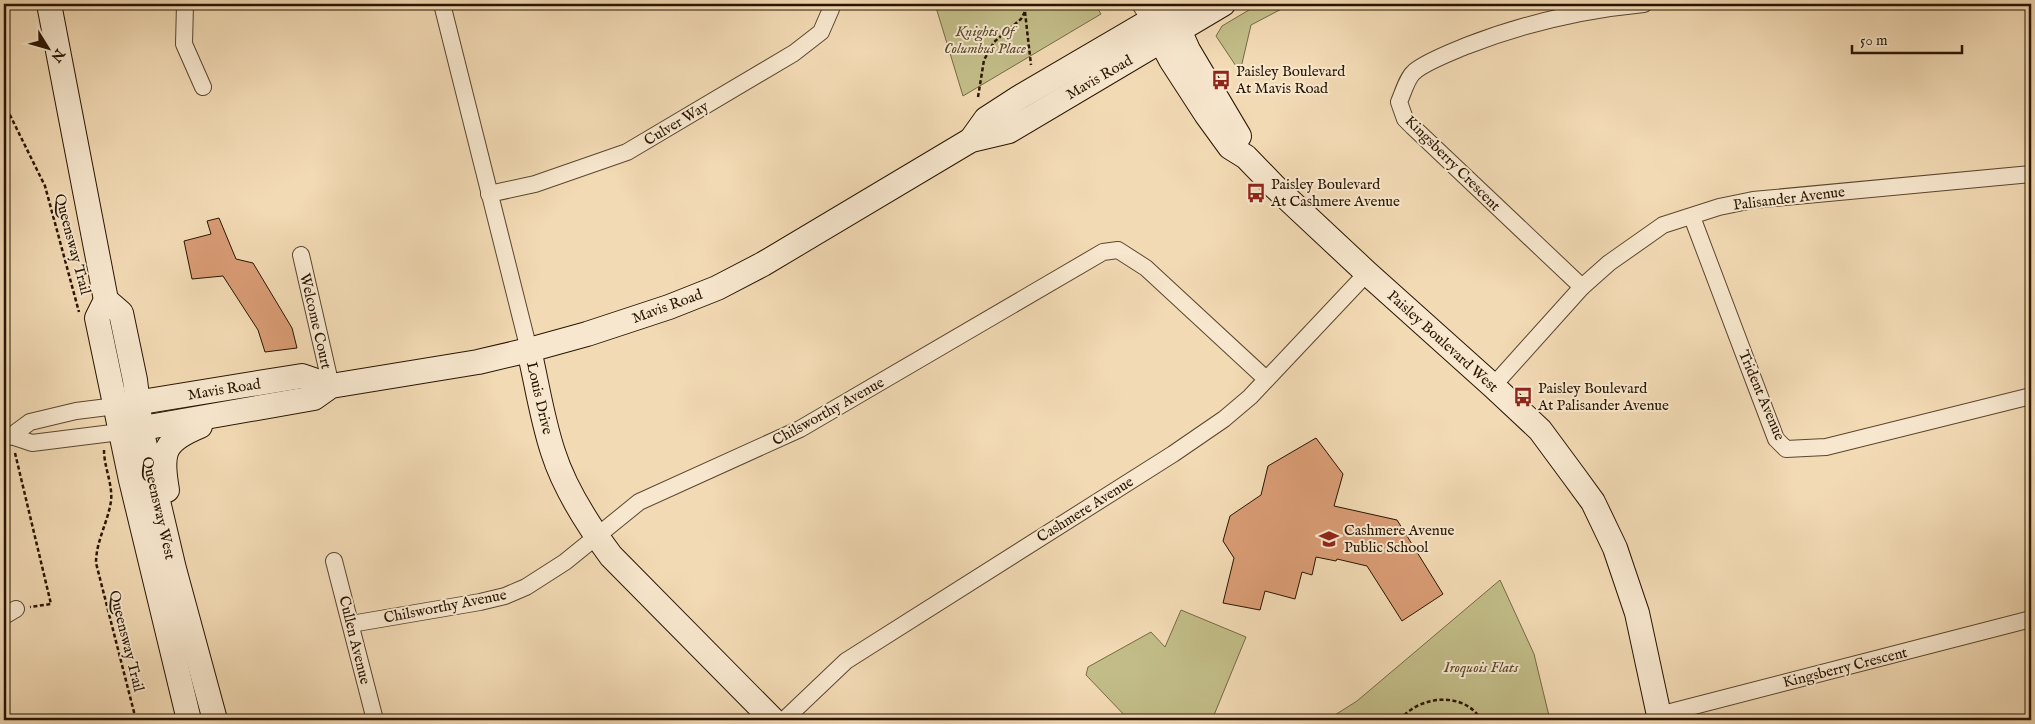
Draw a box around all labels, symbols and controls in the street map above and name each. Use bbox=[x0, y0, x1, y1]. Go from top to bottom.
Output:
north arrow bbox=[22, 22, 72, 72]
park label: Knights Of Columbus Place bbox=[944, 22, 1026, 58]
scale bar bbox=[1852, 22, 1962, 54]
text: 50 m bbox=[1860, 31, 1888, 50]
text: N bbox=[47, 44, 69, 65]
street label: Mavis Road bbox=[1063, 50, 1137, 104]
place label: Paisley Boulevard At Mavis Road bbox=[1235, 62, 1346, 98]
bus stop icon: Paisley Boulevard At Mavis Road bbox=[1210, 69, 1232, 91]
street label: Culver Way bbox=[641, 96, 712, 150]
street label: Kingsberry Crescent bbox=[1401, 112, 1504, 215]
place label: Paisley Boulevard At Cashmere Avenue bbox=[1270, 175, 1400, 211]
bus stop icon: Paisley Boulevard At Cashmere Avenue bbox=[1245, 182, 1267, 204]
street label: Palisander Avenue bbox=[1732, 182, 1846, 215]
street label: Queensway Trail bbox=[50, 192, 95, 298]
street label: Welcome Court bbox=[295, 271, 336, 371]
street label: Mavis Road bbox=[629, 285, 706, 328]
street label: Paisley Boulevard West bbox=[1383, 286, 1502, 396]
street label: Trident Avenue bbox=[1734, 347, 1789, 443]
street label: Louis Drive bbox=[522, 360, 557, 436]
street label: Chilsworthy Avenue bbox=[769, 373, 888, 450]
street label: Mavis Road bbox=[186, 374, 263, 405]
place label: Paisley Boulevard At Palisander Avenue bbox=[1537, 379, 1669, 415]
bus stop icon: Paisley Boulevard At Palisander Avenue bbox=[1512, 386, 1534, 408]
street label: Queensway West bbox=[137, 455, 180, 561]
street label: Cashmere Avenue bbox=[1033, 472, 1137, 547]
place label: Cashmere Avenue Public School bbox=[1344, 521, 1454, 557]
school or university icon: Cashmere Avenue Public School bbox=[1318, 528, 1340, 550]
street label: Chilsworthy Avenue bbox=[382, 585, 508, 628]
street label: Queensway Trail bbox=[105, 588, 149, 695]
street label: Cullen Avenue bbox=[334, 594, 375, 686]
street label: Kingsberry Crescent bbox=[1781, 643, 1909, 692]
park label: Iroquois Flats bbox=[1443, 658, 1519, 677]

